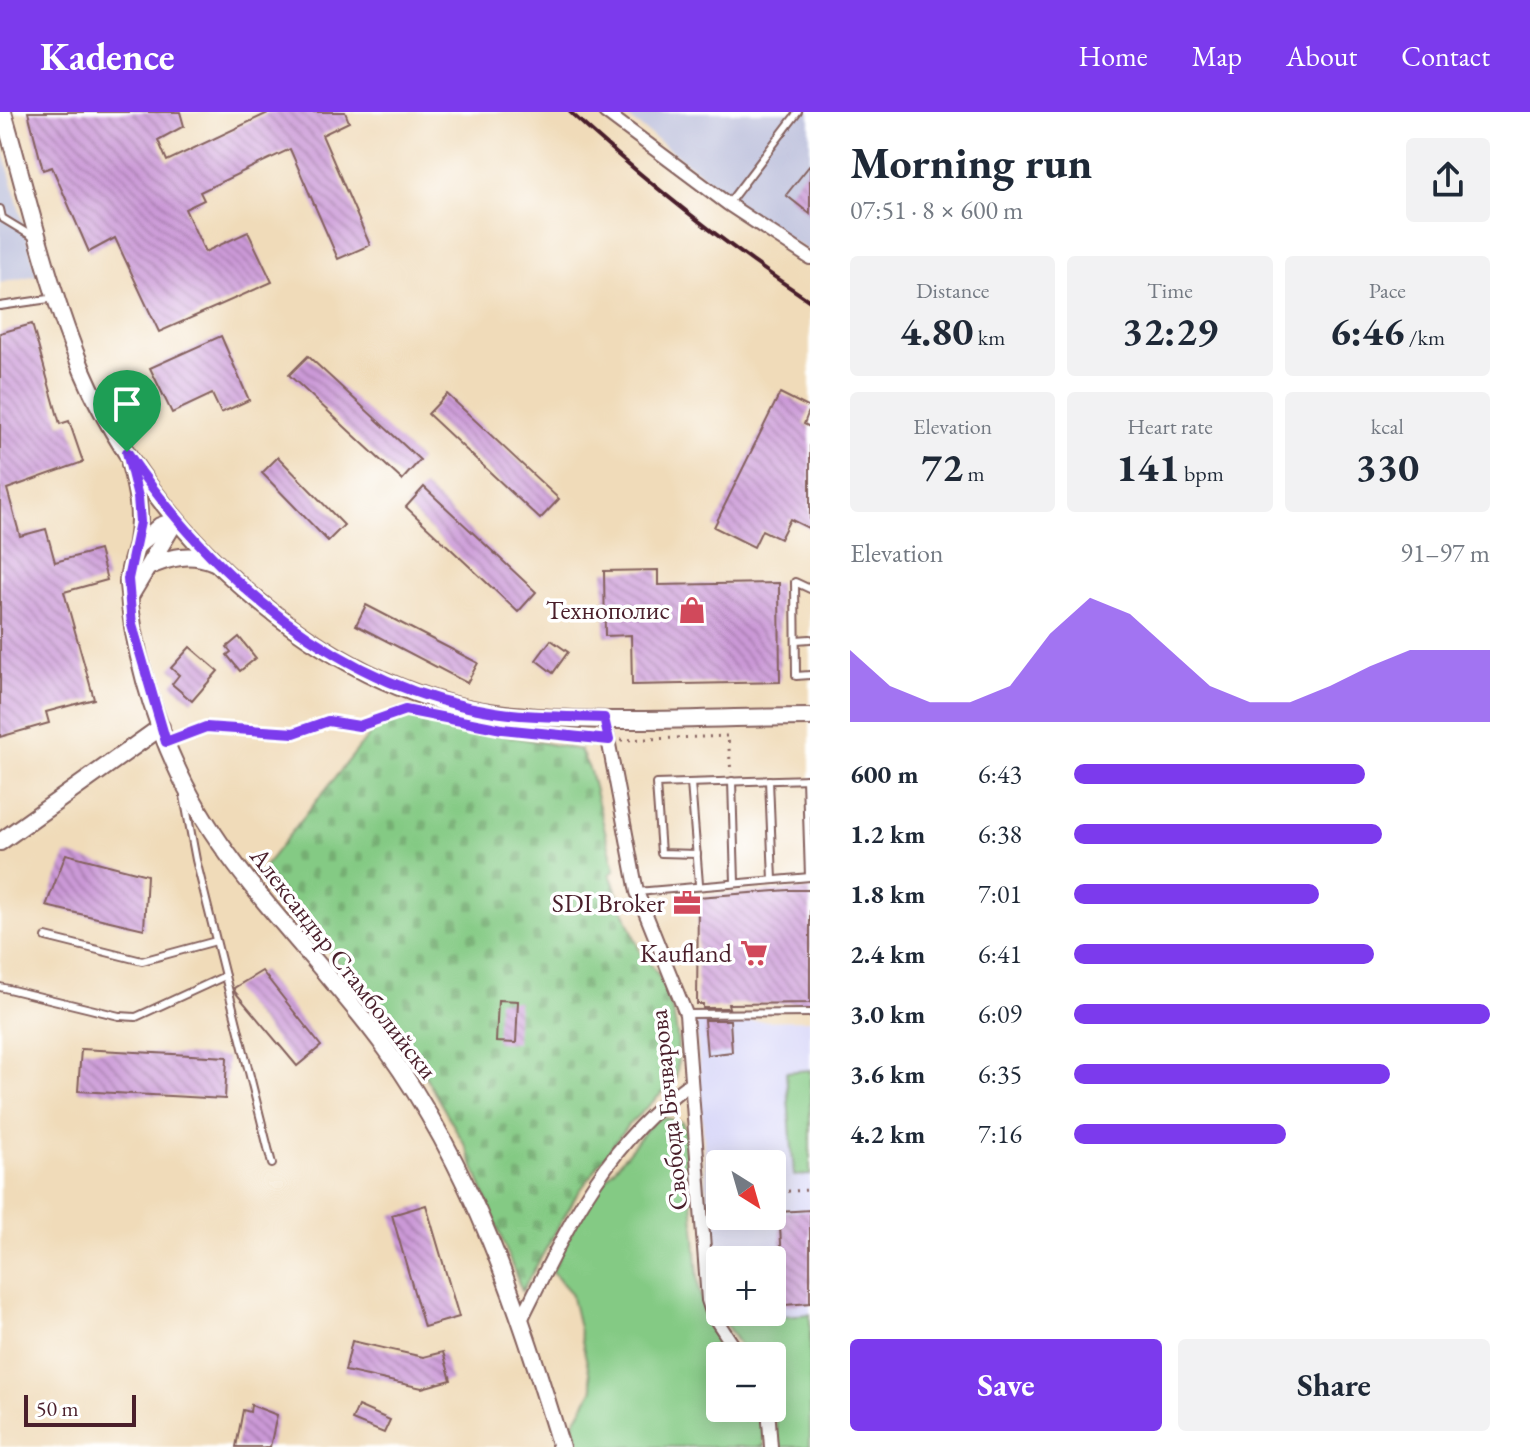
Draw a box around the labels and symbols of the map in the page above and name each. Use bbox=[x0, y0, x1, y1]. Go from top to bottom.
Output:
pin bbox=[93, 370, 161, 452]
place label: Технополис bbox=[546, 593, 670, 627]
shop icon: Технополис bbox=[677, 595, 707, 625]
street label: Александър Стамболийски bbox=[242, 839, 446, 1086]
place label: SDI Broker bbox=[552, 886, 665, 920]
office icon: SDI Broker bbox=[672, 888, 702, 918]
place label: Kaufland bbox=[640, 936, 733, 970]
supermarket icon: Kaufland bbox=[739, 938, 769, 968]
street label: Свобода Бъчварова bbox=[640, 1007, 695, 1212]
north arrow bbox=[706, 1150, 786, 1230]
scale bar bbox=[24, 1391, 136, 1427]

